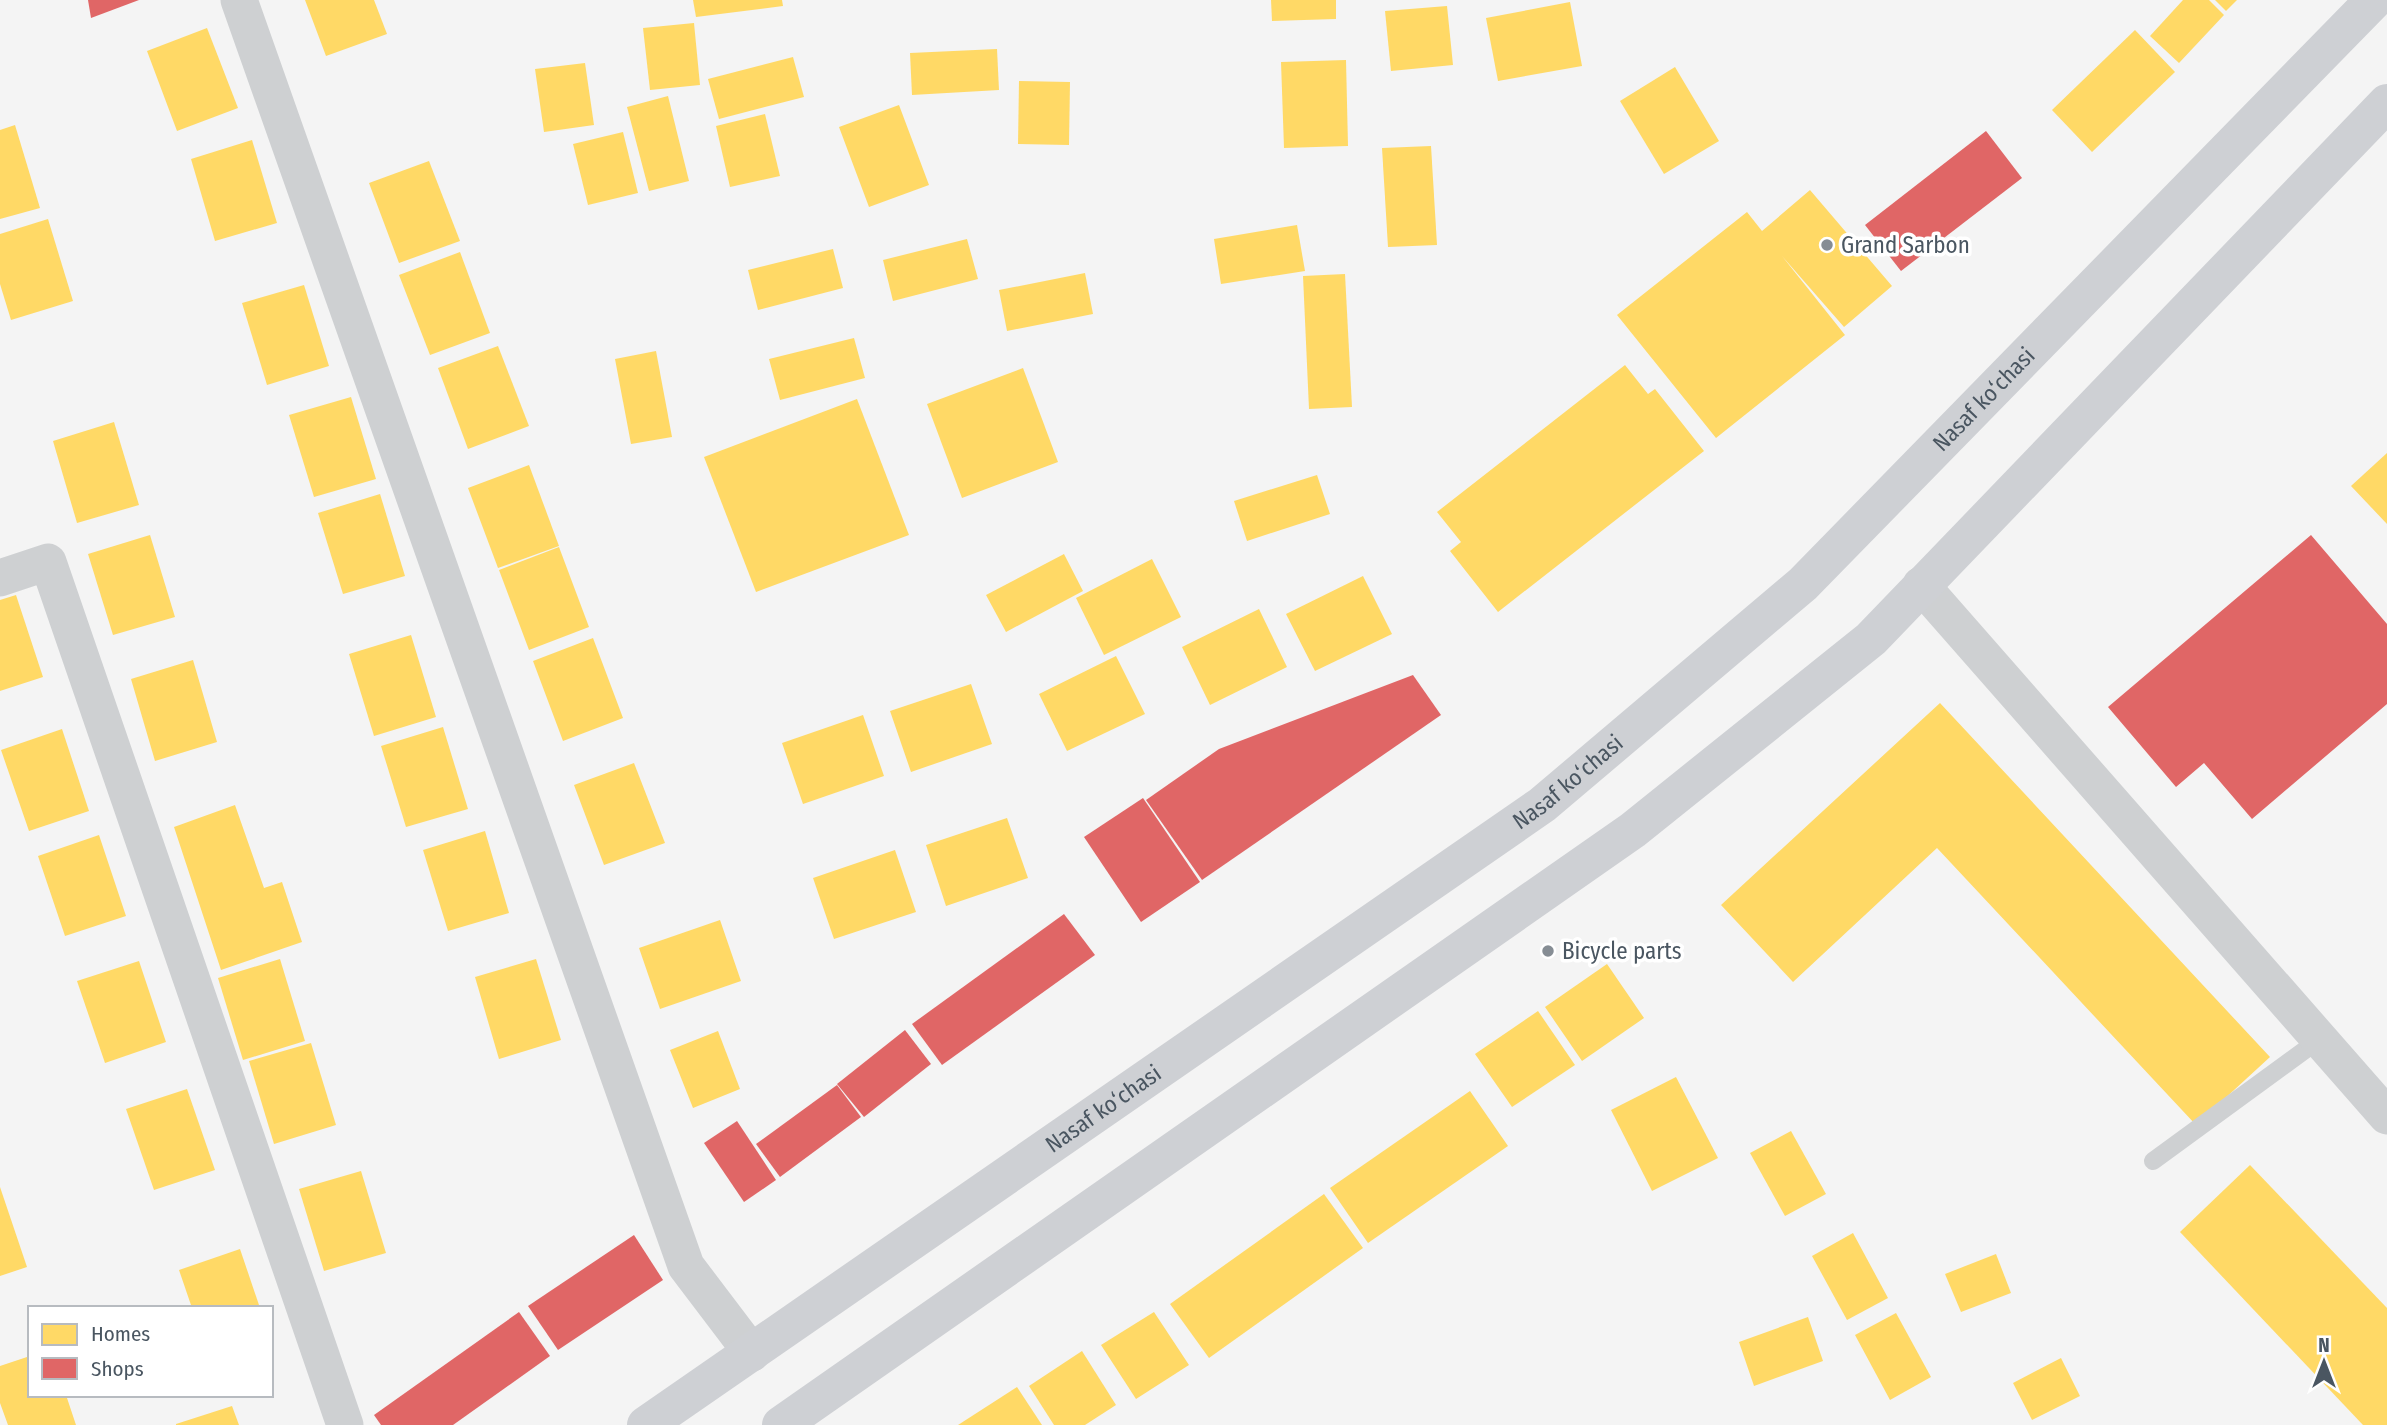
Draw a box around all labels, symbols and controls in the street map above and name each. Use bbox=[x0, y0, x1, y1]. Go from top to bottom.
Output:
place label: Grand Sarbon bbox=[1841, 231, 1970, 259]
marker: Grand Sarbon bbox=[1819, 237, 1835, 253]
street label: Nasaf ko‘chasi bbox=[1927, 341, 2041, 457]
street label: Nasaf ko‘chasi bbox=[1507, 729, 1629, 835]
place label: Bicycle parts bbox=[1562, 937, 1682, 965]
marker: Bicycle parts bbox=[1540, 943, 1556, 959]
street label: Nasaf ko‘chasi bbox=[1040, 1059, 1166, 1158]
legend bbox=[28, 1306, 273, 1397]
text: Homes bbox=[91, 1321, 150, 1347]
north arrow bbox=[2289, 1327, 2359, 1397]
text: N bbox=[2318, 1334, 2330, 1357]
text: Shops bbox=[91, 1356, 144, 1382]

